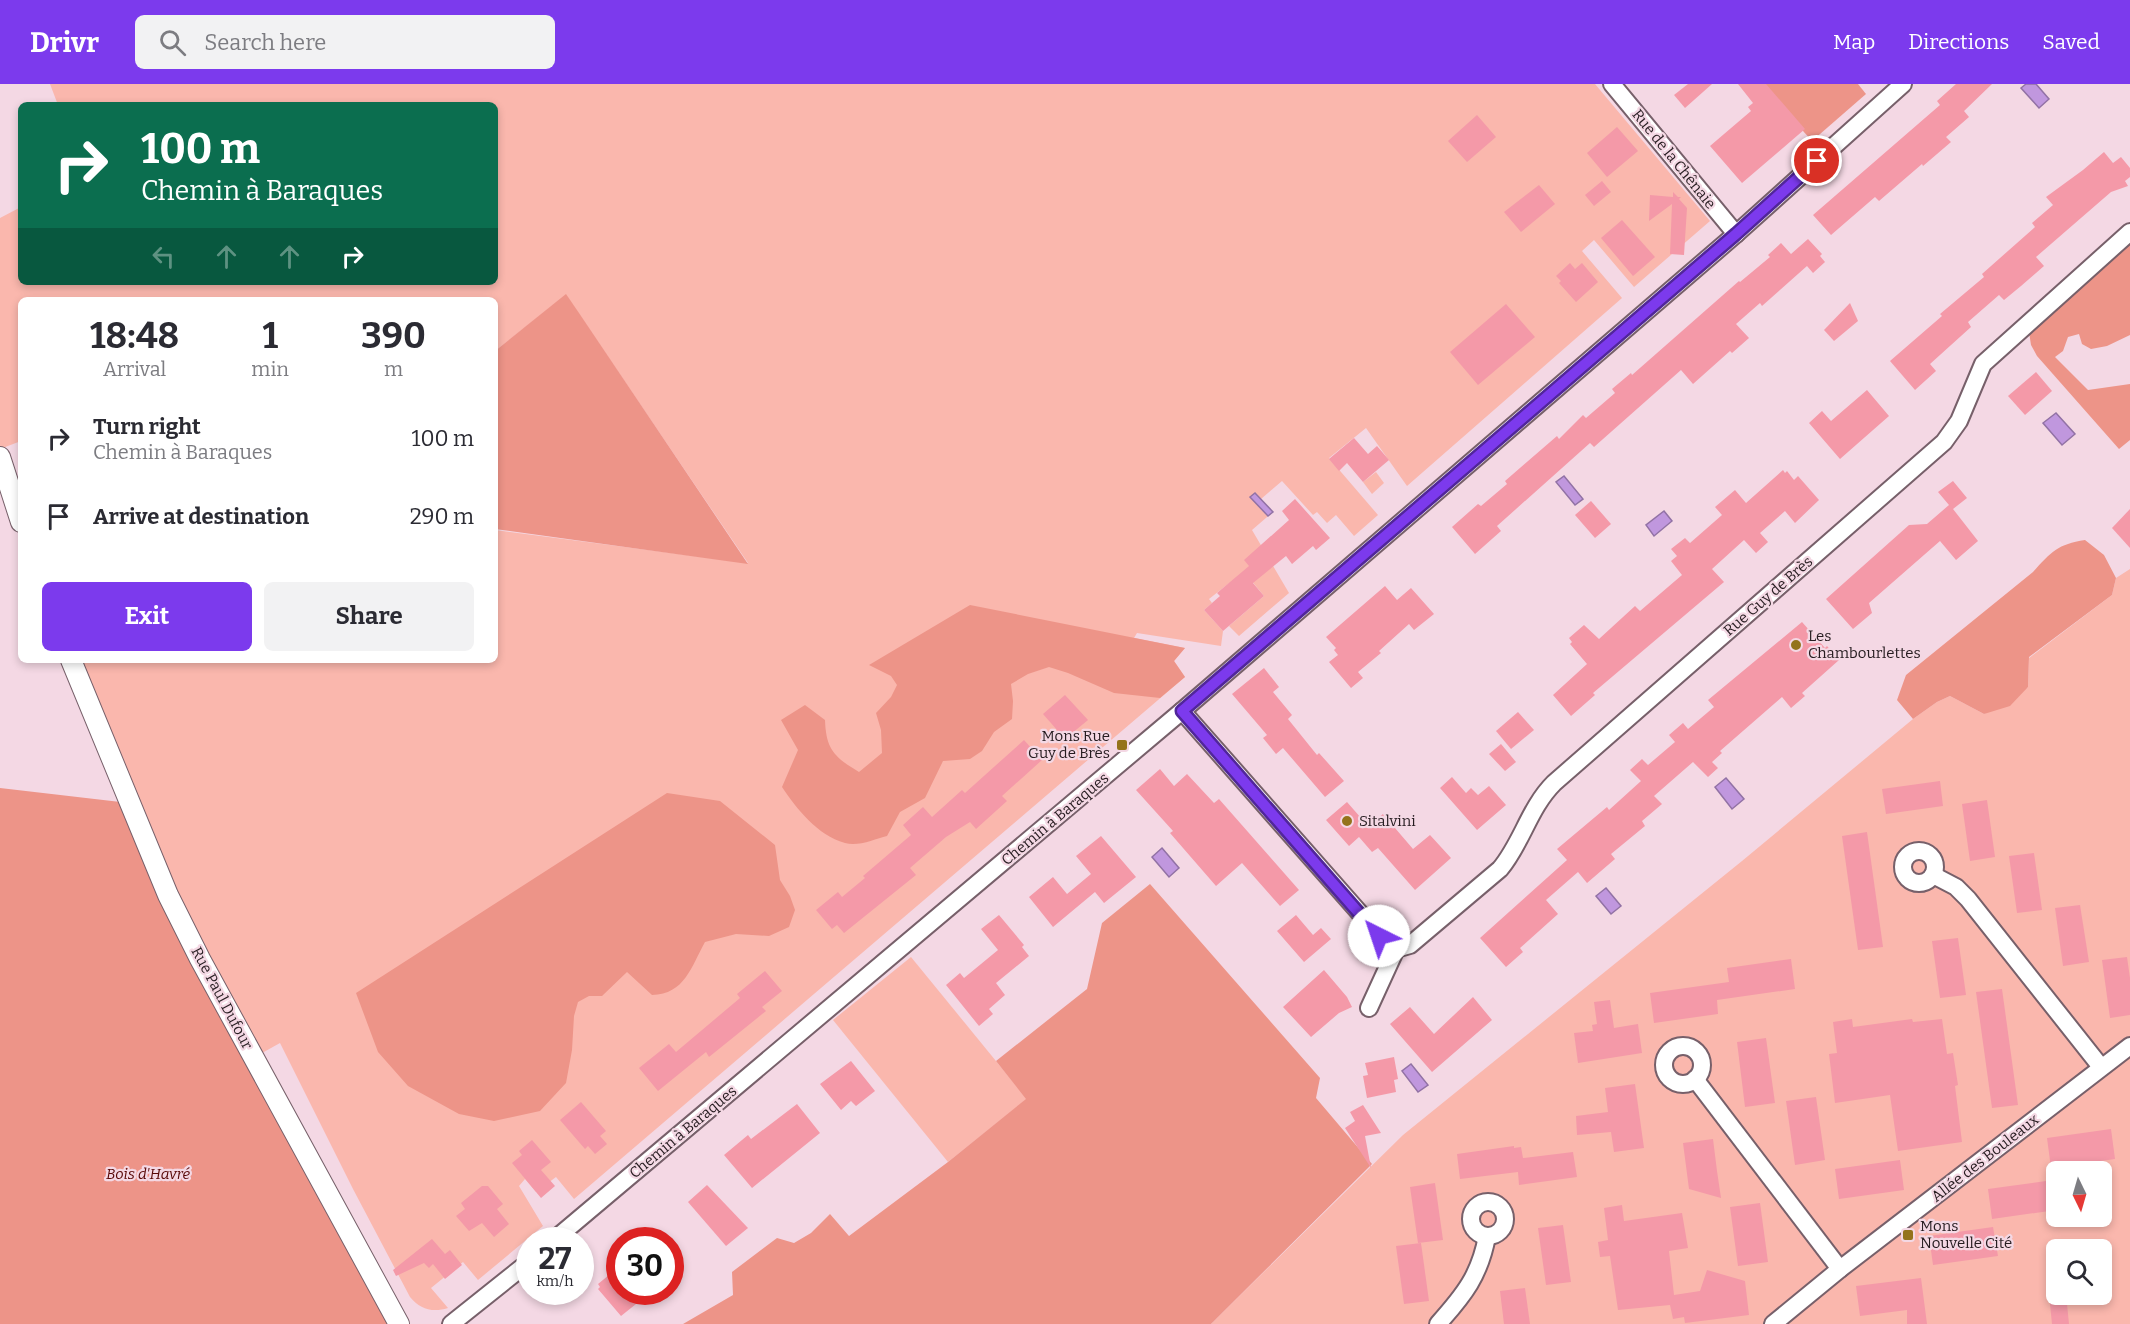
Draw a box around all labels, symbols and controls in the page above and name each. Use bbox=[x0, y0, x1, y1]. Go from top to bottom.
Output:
search box bbox=[135, 15, 555, 69]
text: Drivr bbox=[30, 26, 99, 59]
icon: search bbox=[156, 26, 189, 59]
text: Search here bbox=[204, 29, 326, 56]
text: Map bbox=[1833, 29, 1875, 55]
text: Directions bbox=[1908, 29, 2009, 55]
text: Saved bbox=[2042, 29, 2100, 55]
street label: Rue de la Chênaie bbox=[1628, 106, 1720, 212]
text: 100 m bbox=[141, 124, 260, 174]
icon: right bbox=[42, 126, 120, 204]
pin bbox=[1791, 135, 1842, 186]
icon: arrive bbox=[1800, 144, 1833, 177]
text: Chemin à Baraques bbox=[141, 175, 383, 207]
icon: left bbox=[147, 240, 180, 273]
icon: ahead bbox=[210, 240, 243, 273]
icon: ahead bbox=[273, 240, 306, 273]
icon: right bbox=[336, 240, 369, 273]
text: 18:48 bbox=[90, 314, 179, 358]
text: 1 bbox=[262, 314, 278, 358]
text: 390 bbox=[361, 314, 426, 358]
text: Arrival bbox=[103, 357, 166, 381]
text: min bbox=[251, 357, 289, 381]
text: m bbox=[384, 357, 403, 381]
text: Turn right bbox=[93, 413, 201, 440]
icon: right bbox=[42, 422, 75, 455]
text: 100 m bbox=[411, 425, 474, 452]
text: Chemin à Baraques bbox=[93, 440, 272, 464]
icon: arrive bbox=[42, 500, 75, 533]
text: Arrive at destination bbox=[93, 503, 309, 530]
text: 290 m bbox=[410, 503, 474, 530]
street label: Rue Guy de Brès bbox=[1720, 552, 1816, 640]
button: Exit bbox=[42, 582, 252, 651]
button: Share bbox=[264, 582, 474, 651]
place label: Les Chambourlettes bbox=[1808, 627, 1921, 662]
marker: Les Chambourlettes bbox=[1789, 638, 1803, 652]
place label: Mons Rue Guy de Brès bbox=[1028, 727, 1110, 762]
marker: Mons Rue Guy de Brès bbox=[1115, 738, 1129, 752]
street label: Chemin à Baraques bbox=[998, 769, 1112, 869]
place label: Sitalvini bbox=[1359, 812, 1416, 830]
marker: Sitalvini bbox=[1340, 814, 1354, 828]
position arrow bbox=[1347, 904, 1411, 968]
street label: Rue Paul Dufour bbox=[188, 944, 257, 1052]
street label: Chemin à Baraques bbox=[626, 1082, 740, 1182]
street label: Allée des Bouleaux bbox=[1928, 1110, 2043, 1206]
north arrow bbox=[2046, 1161, 2112, 1227]
map controls bbox=[2046, 1161, 2112, 1305]
park label: Bois d'Havré bbox=[106, 1165, 191, 1183]
place label: Mons Nouvelle Cité bbox=[1920, 1217, 2012, 1252]
speed limit sign: 30 bbox=[606, 1227, 684, 1305]
marker: Mons Nouvelle Cité bbox=[1901, 1228, 1915, 1242]
button: search bbox=[2046, 1239, 2112, 1305]
text: 27 bbox=[539, 1241, 571, 1277]
text: km/h bbox=[536, 1272, 574, 1290]

